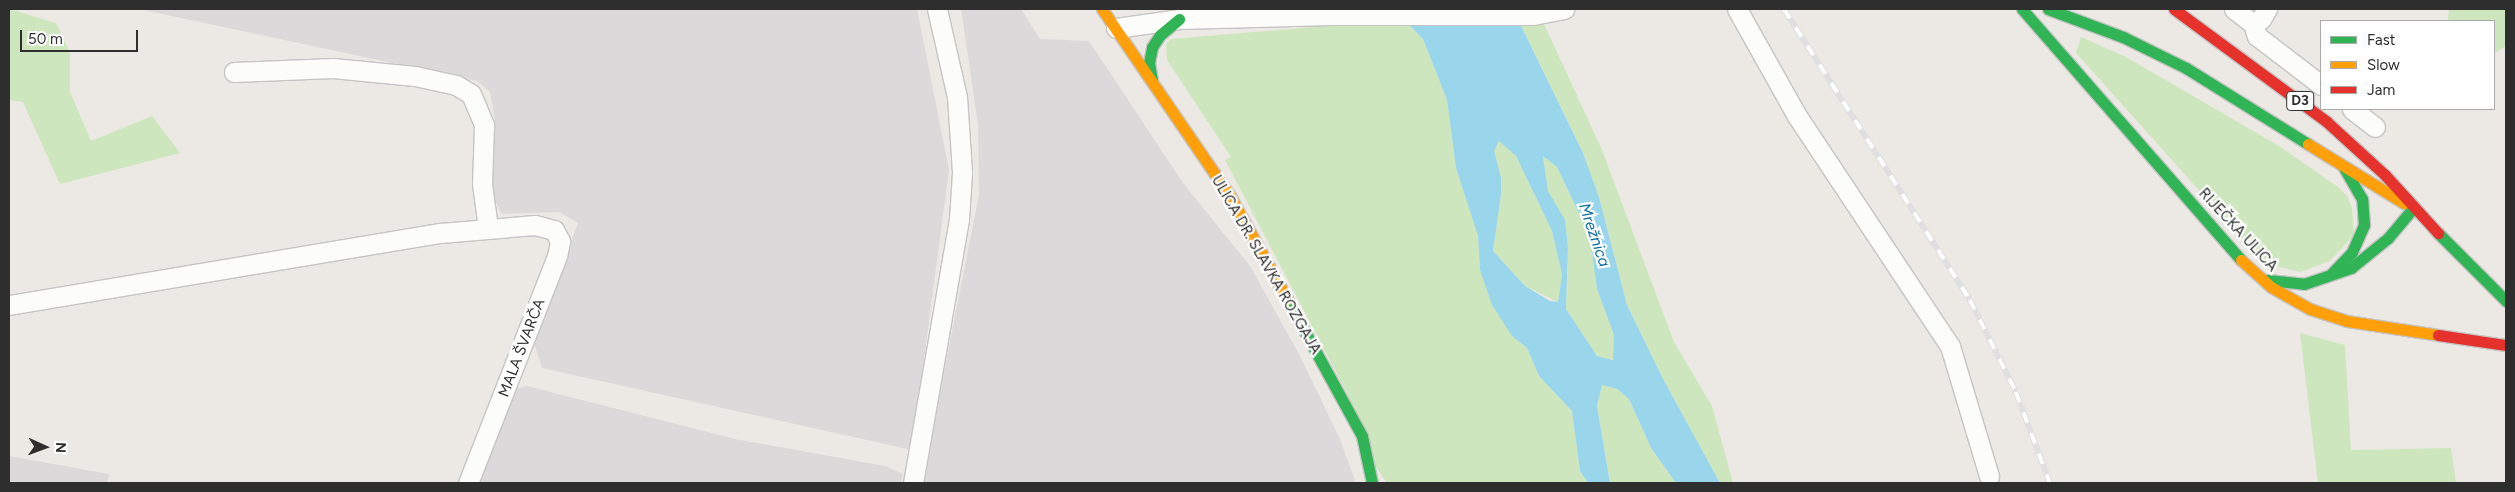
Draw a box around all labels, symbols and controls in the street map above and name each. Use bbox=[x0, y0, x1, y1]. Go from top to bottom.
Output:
scale bar bbox=[22, 20, 140, 52]
legend bbox=[2320, 20, 2495, 110]
text: 50 m bbox=[28, 30, 63, 48]
text: Fast bbox=[2367, 31, 2395, 49]
text: Slow bbox=[2367, 56, 2400, 74]
text: Jam bbox=[2367, 81, 2395, 99]
road number: D3 bbox=[2285, 90, 2315, 112]
street label: ULICA DR. SLAVKA ROZGAJA bbox=[1207, 172, 1325, 358]
street label: RIJEČKA ULICA bbox=[2195, 185, 2281, 275]
water label: Mrežnica bbox=[1574, 201, 1614, 269]
street label: MALA ŠVARČA bbox=[495, 296, 549, 400]
north arrow bbox=[20, 422, 70, 472]
text: N bbox=[52, 442, 69, 453]

